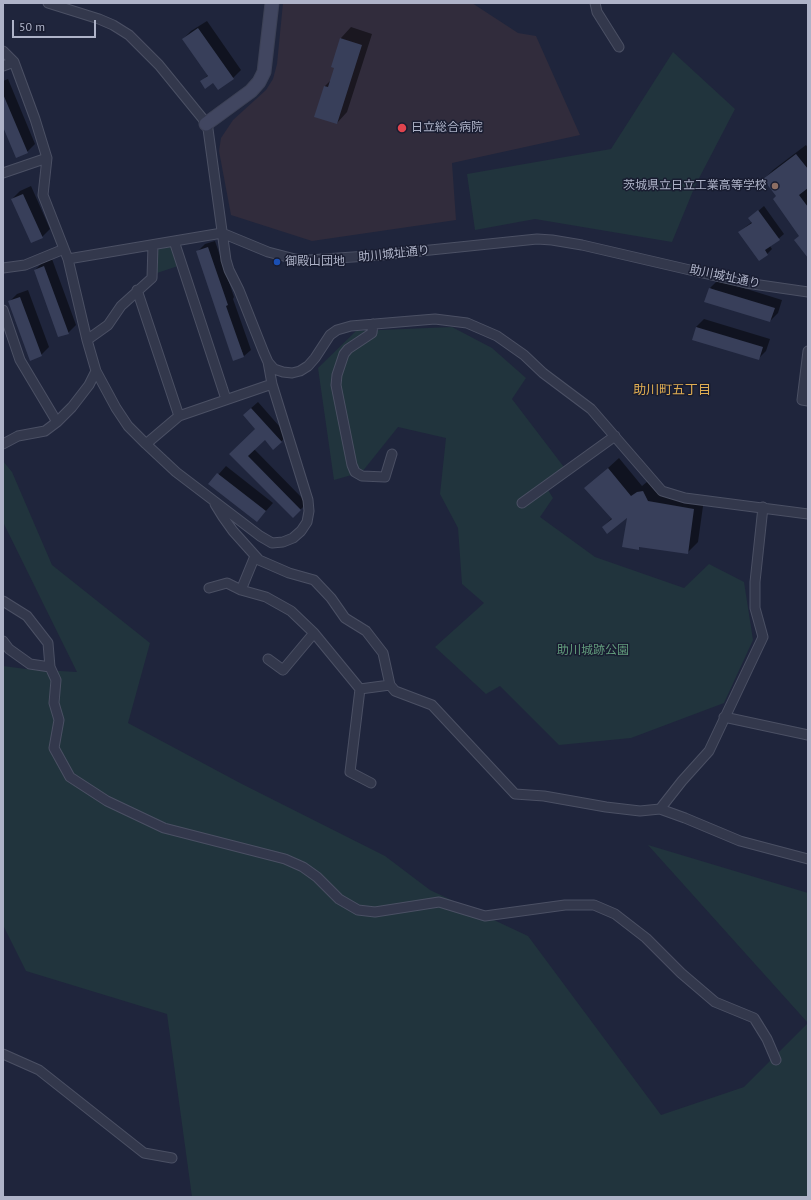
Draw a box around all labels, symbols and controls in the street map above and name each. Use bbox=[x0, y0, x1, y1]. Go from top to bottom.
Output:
scale bar bbox=[14, 12, 98, 38]
text: 50 m bbox=[19, 19, 45, 34]
place label: 日立総合病院 bbox=[411, 121, 483, 135]
marker: 日立総合病院 bbox=[396, 122, 408, 134]
place label: 茨城県立日立工業高等学校 bbox=[623, 179, 767, 193]
marker: 茨城県立日立工業高等学校 bbox=[770, 181, 780, 191]
street label: 助川城址通り bbox=[357, 243, 431, 265]
place label: 御殿山団地 bbox=[285, 255, 345, 269]
marker: 御殿山団地 bbox=[272, 257, 282, 267]
street label: 助川城址通り bbox=[688, 262, 762, 292]
district label: 助川町五丁目 bbox=[633, 382, 711, 398]
park label: 助川城跡公園 bbox=[557, 644, 629, 658]

